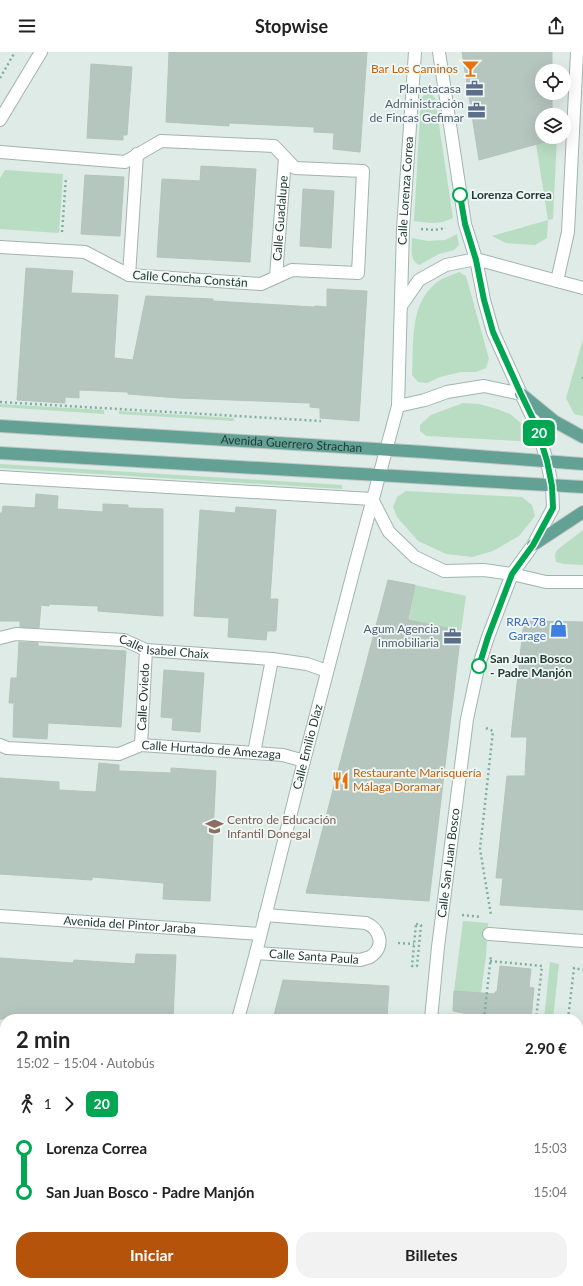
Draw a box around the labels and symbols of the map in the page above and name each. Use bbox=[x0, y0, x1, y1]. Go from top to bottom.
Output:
bar icon: Bar Los Caminos bbox=[461, 59, 481, 79]
place label: Bar Los Caminos bbox=[371, 61, 458, 76]
office icon: Planetacasa bbox=[464, 79, 484, 99]
place label: Planetacasa bbox=[399, 81, 461, 96]
place label: Administración de Fincas Gefimar bbox=[370, 96, 465, 125]
office icon: Administración de Fincas Gefimar bbox=[467, 101, 487, 121]
street label: Calle Lorenza Correa bbox=[395, 136, 416, 245]
street label: Calle Guadalupe bbox=[269, 175, 291, 261]
marker: Lorenza Correa bbox=[452, 187, 468, 203]
place label: Lorenza Correa bbox=[471, 187, 552, 202]
street label: Calle Concha Constán bbox=[132, 267, 248, 290]
line badge: 20 bbox=[521, 420, 557, 446]
street label: Avenida Guerrero Strachan bbox=[220, 432, 363, 455]
place label: RRA 78 Garage bbox=[506, 614, 546, 643]
shop icon: RRA 78 Garage bbox=[549, 619, 569, 639]
place label: Agum Agencia Inmobiliaria bbox=[364, 621, 439, 650]
office icon: Agum Agencia Inmobiliaria bbox=[442, 626, 462, 646]
street label: Calle Isabel Chaix bbox=[119, 632, 210, 661]
place label: San Juan Bosco - Padre Manjón bbox=[490, 651, 572, 680]
marker: San Juan Bosco - Padre Manjón bbox=[471, 658, 487, 674]
street label: Calle Oviedo bbox=[134, 663, 152, 731]
street label: Calle Emilio Díaz bbox=[289, 702, 326, 791]
street label: Calle Hurtado de Amezaga bbox=[141, 737, 282, 762]
place label: Restaurante Marisquería Málaga Doramar bbox=[353, 765, 482, 794]
restaurant icon: Restaurante Marisquería Málaga Doramar bbox=[330, 770, 350, 790]
street label: Calle San Juan Bosco bbox=[434, 807, 463, 919]
place label: Centro de Educación Infantil Donegal bbox=[227, 812, 336, 841]
school or university icon: Centro de Educación Infantil Donegal bbox=[204, 817, 224, 837]
street label: Avenida del Pintor Jaraba bbox=[63, 912, 197, 937]
street label: Calle Santa Paula bbox=[269, 946, 359, 967]

